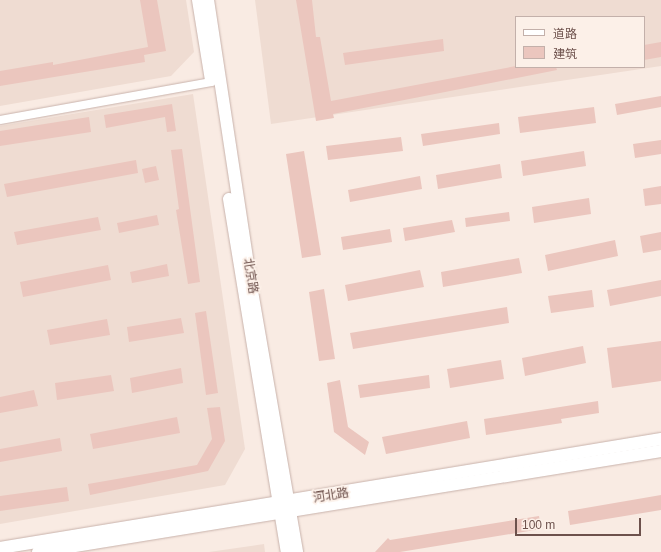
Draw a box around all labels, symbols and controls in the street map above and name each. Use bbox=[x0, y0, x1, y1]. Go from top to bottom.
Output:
legend bbox=[515, 16, 645, 68]
text: 道路 bbox=[553, 27, 577, 41]
text: 建筑 bbox=[553, 47, 577, 61]
street label: 北京路 bbox=[240, 257, 260, 295]
street label: 河北路 bbox=[312, 486, 350, 506]
scale bar bbox=[517, 510, 643, 536]
text: 100 m bbox=[522, 518, 555, 532]

